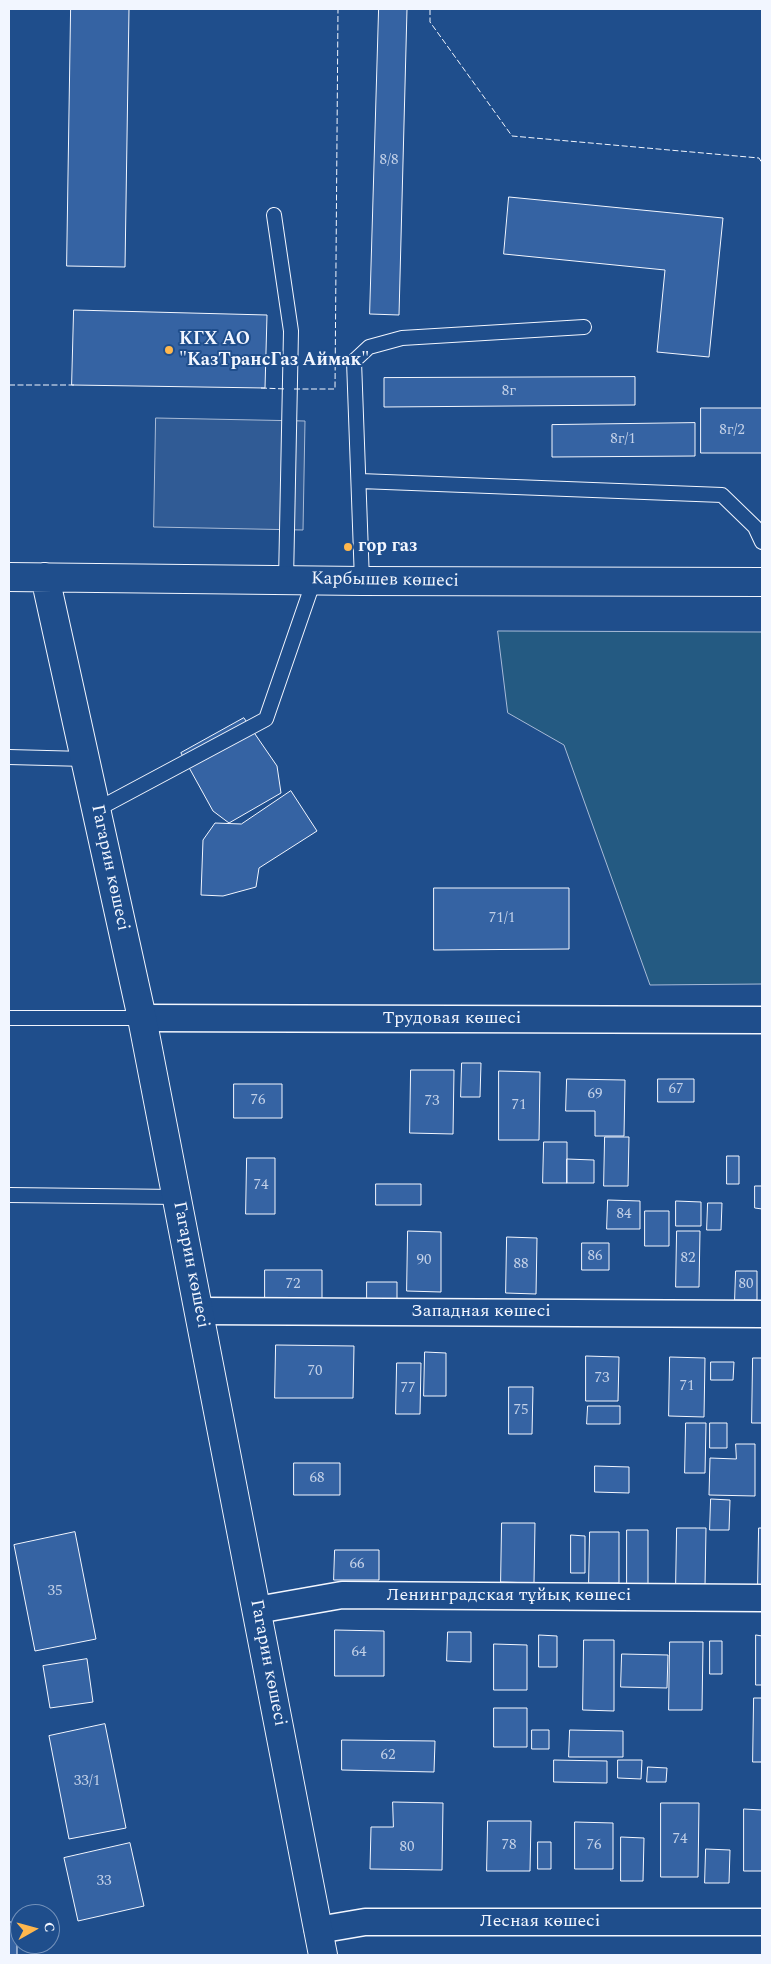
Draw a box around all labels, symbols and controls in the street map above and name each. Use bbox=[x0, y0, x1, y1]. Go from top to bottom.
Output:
house number: 8/8 bbox=[380, 152, 398, 170]
place label: КГХ АО "КазТрансГаз Аймак" bbox=[179, 329, 369, 372]
marker: КГХ АО "КазТрансГаз Аймак" bbox=[163, 344, 175, 356]
house number: 8г bbox=[502, 383, 516, 401]
house number: 8г/2 bbox=[719, 422, 745, 440]
house number: 8г/1 bbox=[610, 431, 636, 449]
place label: гор газ bbox=[358, 536, 417, 558]
marker: гор газ bbox=[342, 541, 354, 553]
street label: Карбышев көшесі bbox=[311, 569, 459, 593]
street label: Гагарин көшесі bbox=[85, 803, 133, 933]
house number: 71/1 bbox=[489, 910, 515, 928]
street label: Трудовая көшесі bbox=[383, 1008, 521, 1030]
house number: 67 bbox=[669, 1081, 683, 1099]
house number: 69 bbox=[588, 1086, 602, 1104]
house number: 76 bbox=[251, 1092, 265, 1110]
house number: 73 bbox=[425, 1093, 439, 1111]
house number: 71 bbox=[512, 1097, 526, 1115]
house number: 74 bbox=[254, 1177, 268, 1195]
street label: Гагарин көшесі bbox=[167, 1200, 213, 1330]
house number: 84 bbox=[617, 1206, 631, 1224]
house number: 86 bbox=[588, 1248, 602, 1266]
house number: 82 bbox=[681, 1250, 695, 1268]
house number: 90 bbox=[417, 1252, 431, 1270]
house number: 88 bbox=[514, 1256, 528, 1274]
house number: 72 bbox=[286, 1276, 300, 1294]
house number: 80 bbox=[739, 1276, 753, 1294]
street label: Западная көшесі bbox=[411, 1301, 551, 1323]
house number: 70 bbox=[308, 1363, 322, 1381]
house number: 73 bbox=[595, 1370, 609, 1388]
house number: 71 bbox=[680, 1378, 694, 1396]
house number: 77 bbox=[401, 1380, 415, 1398]
house number: 75 bbox=[514, 1402, 528, 1420]
house number: 68 bbox=[310, 1470, 324, 1488]
house number: 66 bbox=[350, 1556, 364, 1574]
house number: 35 bbox=[48, 1583, 62, 1601]
street label: Ленинградская тұйық көшесі bbox=[387, 1585, 631, 1607]
street label: Гагарин көшесі bbox=[244, 1598, 290, 1728]
house number: 64 bbox=[352, 1644, 366, 1662]
house number: 62 bbox=[381, 1747, 395, 1765]
house number: 33/1 bbox=[74, 1773, 100, 1791]
house number: 74 bbox=[673, 1831, 687, 1849]
house number: 78 bbox=[502, 1837, 516, 1855]
house number: 76 bbox=[587, 1837, 601, 1855]
house number: 80 bbox=[400, 1839, 414, 1857]
house number: 33 bbox=[97, 1873, 111, 1891]
north arrow bbox=[10, 1904, 60, 1954]
street label: Лесная көшесі bbox=[480, 1911, 600, 1933]
text: С bbox=[38, 1921, 60, 1933]

